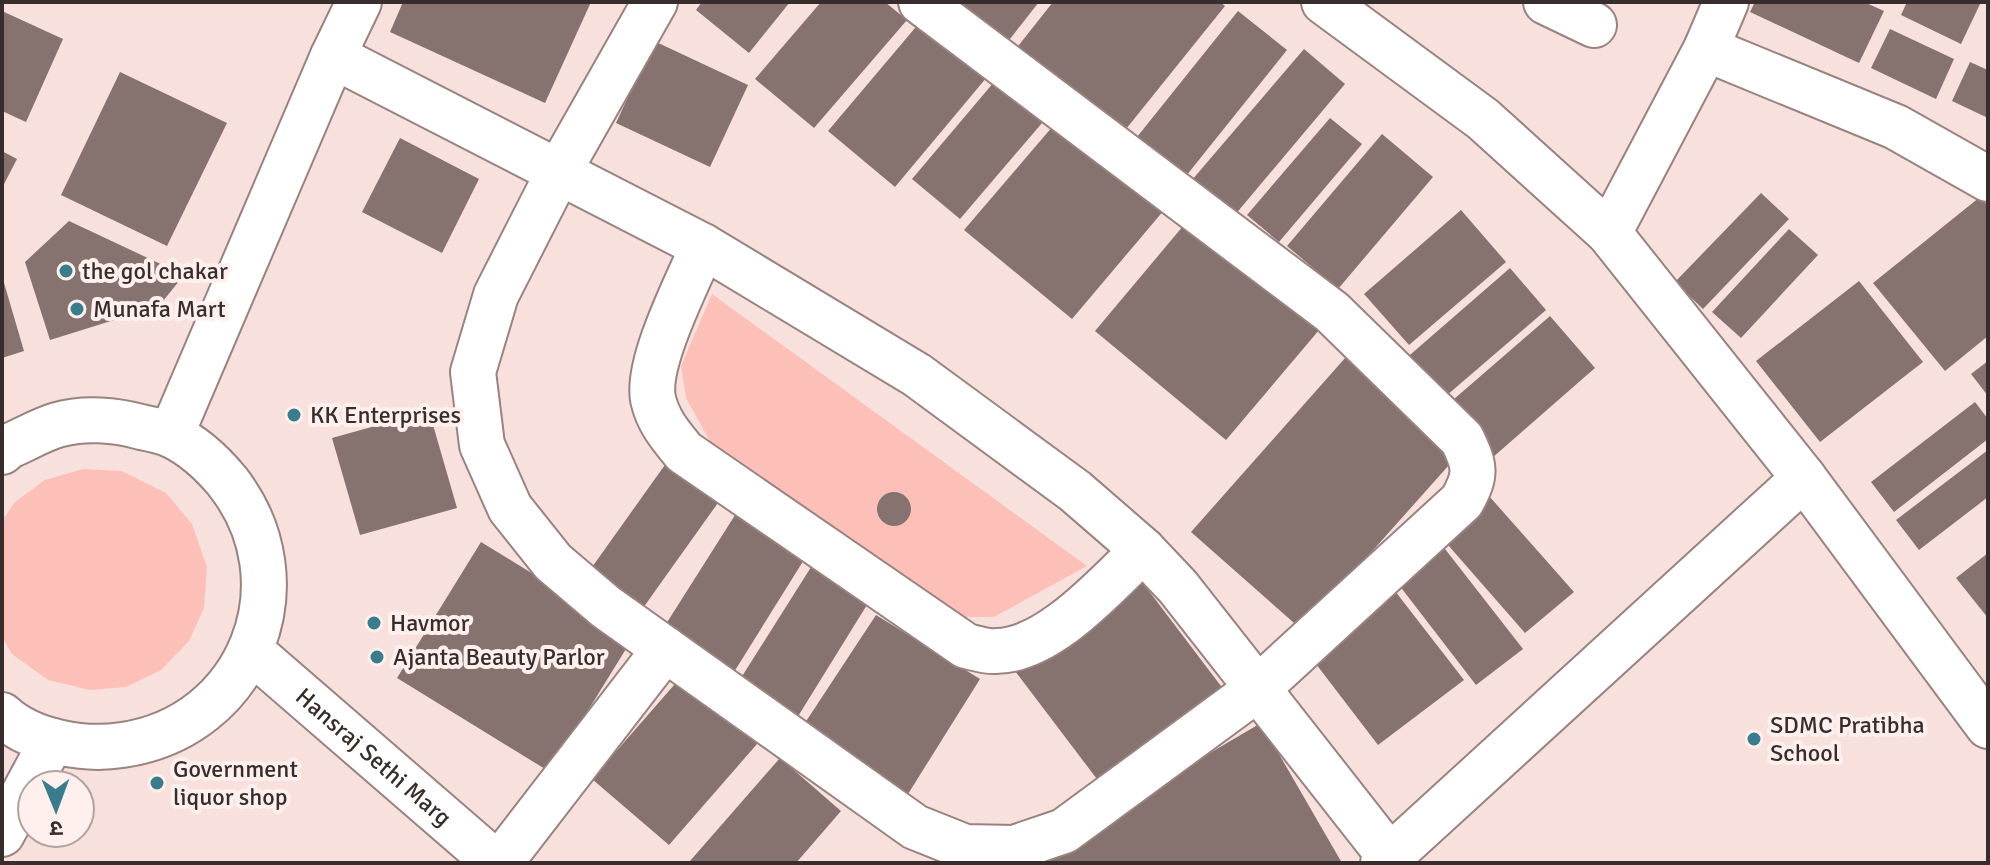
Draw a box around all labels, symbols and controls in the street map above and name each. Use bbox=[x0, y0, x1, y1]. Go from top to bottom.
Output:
place label: the gol chakar bbox=[82, 256, 228, 286]
marker: the gol chakar bbox=[57, 262, 75, 280]
place label: Munafa Mart bbox=[93, 294, 226, 324]
marker: Munafa Mart bbox=[68, 300, 86, 318]
place label: KK Enterprises bbox=[310, 400, 461, 430]
marker: KK Enterprises bbox=[285, 406, 303, 424]
place label: Havmor bbox=[390, 608, 470, 638]
marker: Havmor bbox=[365, 614, 383, 632]
place label: Ajanta Beauty Parlor bbox=[393, 642, 605, 672]
marker: Ajanta Beauty Parlor bbox=[368, 648, 386, 666]
street label: Hansraj Sethi Marg bbox=[289, 681, 458, 833]
place label: SDMC Pratibha School bbox=[1770, 710, 1925, 768]
marker: SDMC Pratibha School bbox=[1745, 730, 1763, 748]
place label: Government liquor shop bbox=[173, 754, 298, 812]
north arrow bbox=[16, 769, 96, 849]
marker: Government liquor shop bbox=[148, 774, 166, 792]
text: उ bbox=[49, 815, 63, 842]

